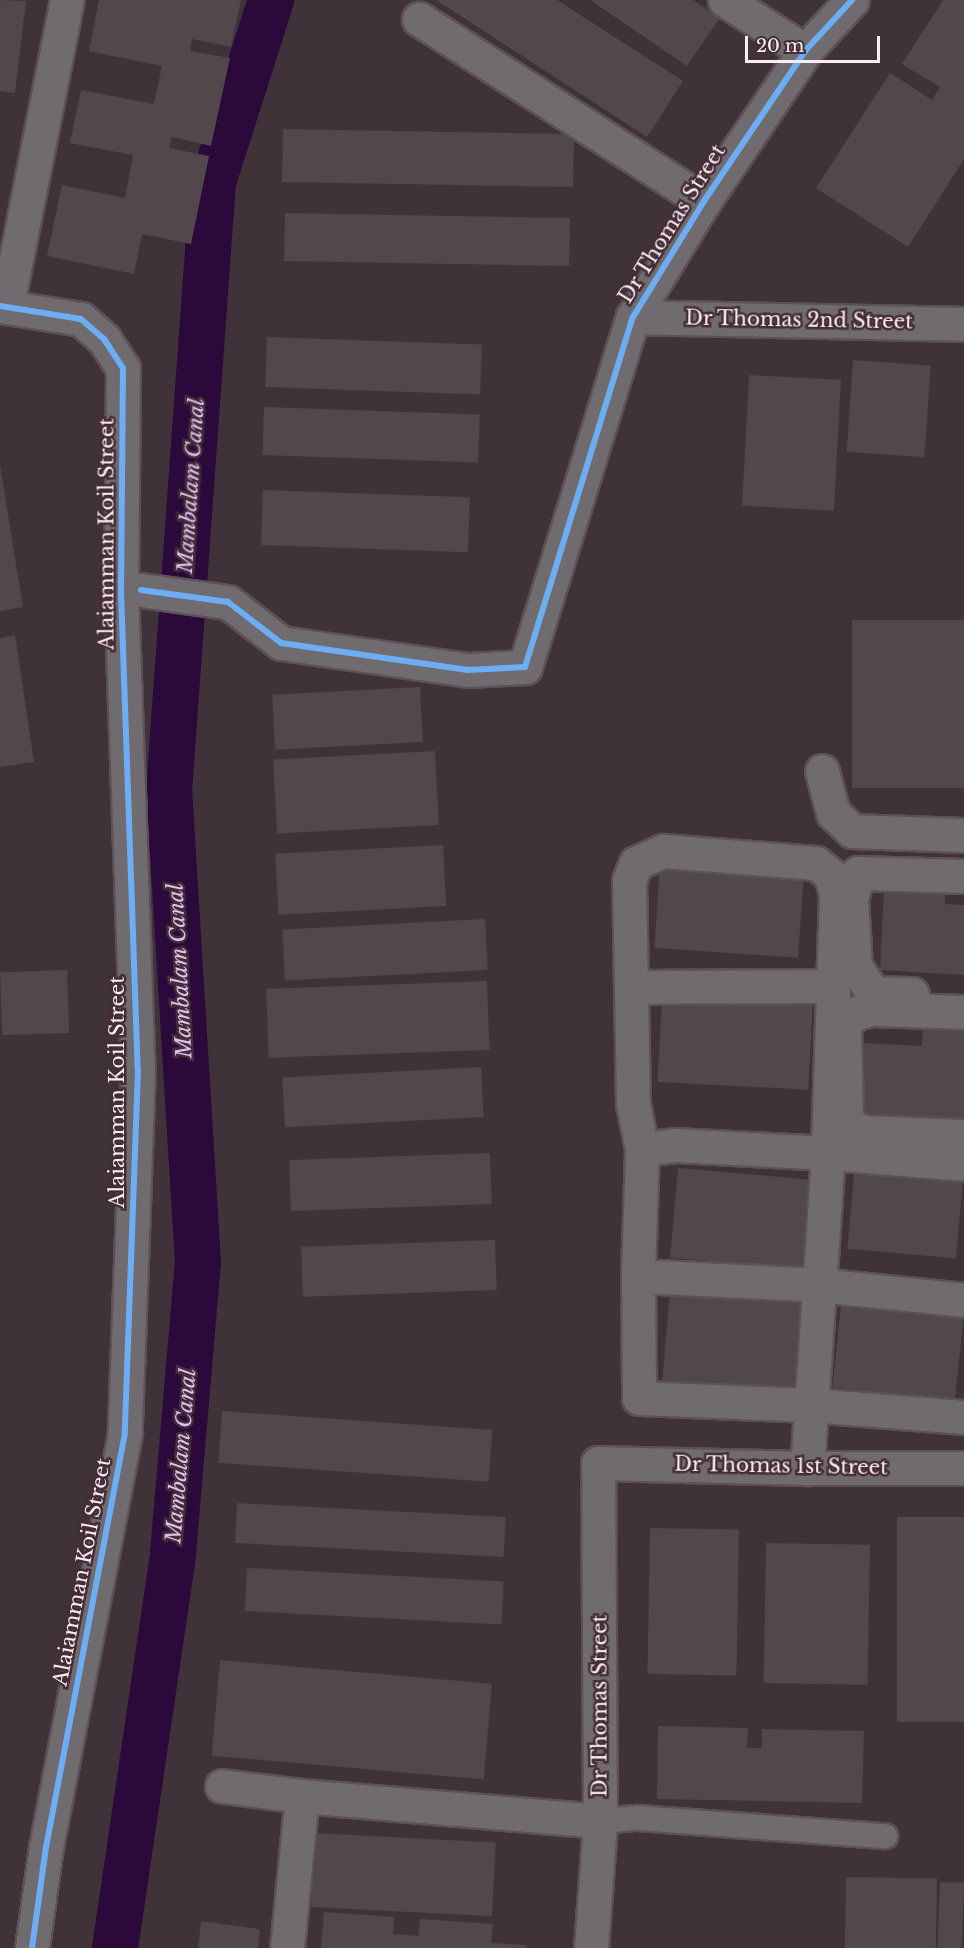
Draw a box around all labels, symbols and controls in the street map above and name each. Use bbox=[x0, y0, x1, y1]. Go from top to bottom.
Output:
scale bar bbox=[748, 24, 883, 62]
text: 20 m bbox=[756, 35, 804, 57]
street label: Dr Thomas Street bbox=[613, 140, 731, 308]
street label: Dr Thomas 2nd Street bbox=[684, 306, 914, 334]
water label: Mambalam Canal bbox=[172, 397, 210, 575]
street label: Alaiamman Koil Street bbox=[95, 418, 119, 650]
water label: Mambalam Canal bbox=[163, 883, 197, 1059]
street label: Alaiamman Koil Street bbox=[105, 976, 129, 1208]
water label: Mambalam Canal bbox=[161, 1367, 201, 1545]
street label: Dr Thomas 1st Street bbox=[673, 1452, 889, 1480]
street label: Alaiamman Koil Street bbox=[48, 1456, 116, 1688]
street label: Dr Thomas Street bbox=[588, 1614, 612, 1798]

